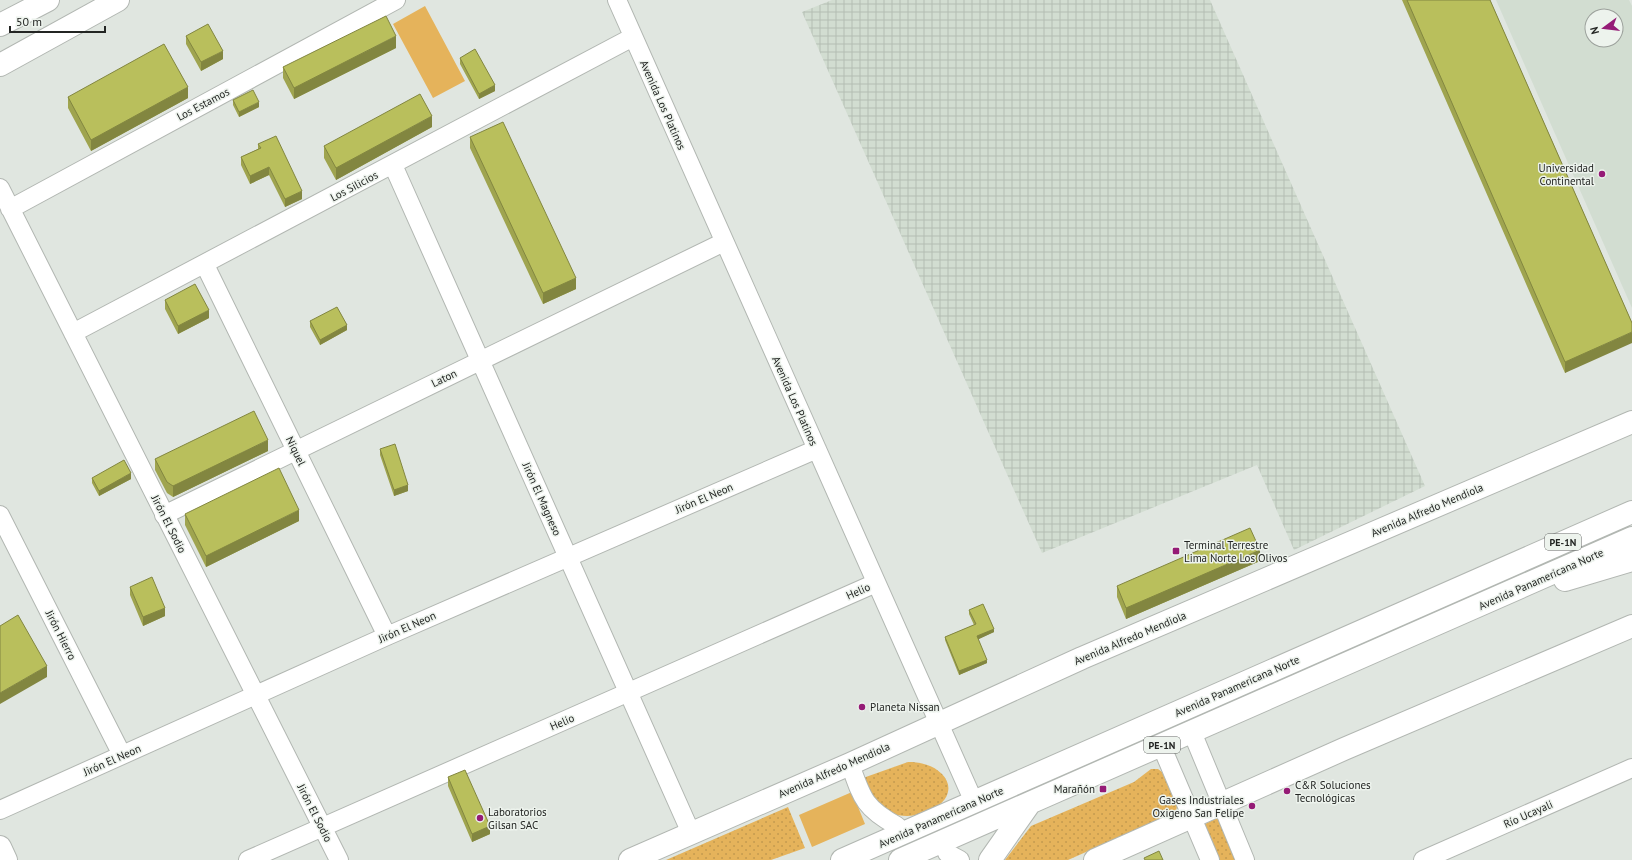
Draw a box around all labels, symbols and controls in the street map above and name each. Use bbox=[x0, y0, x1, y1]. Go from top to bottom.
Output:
scale bar bbox=[10, 8, 105, 34]
north arrow bbox=[1584, 8, 1624, 48]
text: 50 m bbox=[16, 14, 42, 29]
text: N bbox=[1587, 25, 1602, 36]
street label: Avenida Los Platinos bbox=[637, 58, 689, 152]
street label: Los Estamos bbox=[174, 84, 232, 124]
place label: Universidad Continental bbox=[1538, 161, 1595, 188]
street label: Los Silicios bbox=[328, 167, 381, 204]
marker: Universidad Continental bbox=[1597, 169, 1607, 179]
street label: Avenida Los Platinos bbox=[769, 354, 821, 448]
street label: Laton bbox=[429, 366, 459, 390]
street label: Niquel bbox=[283, 434, 309, 469]
street label: Jirón El Magneso bbox=[519, 459, 564, 538]
street label: Jirón El Neon bbox=[672, 480, 735, 517]
street label: Avenida Alfredo Mendiola bbox=[1369, 480, 1485, 540]
street label: Jirón El Sodio bbox=[148, 492, 190, 555]
road number: PE-1N bbox=[1545, 534, 1581, 550]
place label: Terminal Terrestre Lima Norte Los Olivos bbox=[1184, 538, 1288, 565]
street label: Avenida Panamericana Norte bbox=[1476, 545, 1606, 613]
marker: Terminal Terrestre Lima Norte Los Olivos bbox=[1171, 546, 1181, 556]
street label: Helio bbox=[844, 579, 872, 602]
street label: Jirón Hierro bbox=[42, 607, 80, 662]
street label: Jirón El Neon bbox=[375, 608, 438, 646]
street label: Avenida Alfredo Mendiola bbox=[1072, 608, 1188, 668]
street label: Avenida Panamericana Norte bbox=[1172, 652, 1302, 720]
place label: Planeta Nissan bbox=[870, 700, 940, 714]
marker: Planeta Nissan bbox=[857, 702, 867, 712]
street label: Helio bbox=[548, 711, 576, 733]
road number: PE-1N bbox=[1144, 737, 1180, 753]
street label: Avenida Alfredo Mendiola bbox=[776, 739, 892, 801]
street label: Jirón El Neon bbox=[80, 741, 143, 779]
place label: C&R Soluciones Tecnológicas bbox=[1295, 778, 1371, 805]
street label: Jirón El Sodio bbox=[294, 781, 336, 844]
place label: Marañón bbox=[1054, 782, 1095, 796]
street label: Avenida Panamericana Norte bbox=[876, 783, 1006, 851]
marker: Marañón bbox=[1098, 784, 1108, 794]
marker: C&R Soluciones Tecnológicas bbox=[1282, 786, 1292, 796]
place label: Gases Industriales Oxigeno San Felipe bbox=[1153, 793, 1244, 820]
street label: Río Ucayali bbox=[1501, 797, 1555, 831]
marker: Gases Industriales Oxigeno San Felipe bbox=[1247, 801, 1257, 811]
place label: Laboratorios Gilsan SAC bbox=[488, 805, 547, 832]
marker: Laboratorios Gilsan SAC bbox=[475, 813, 485, 823]

